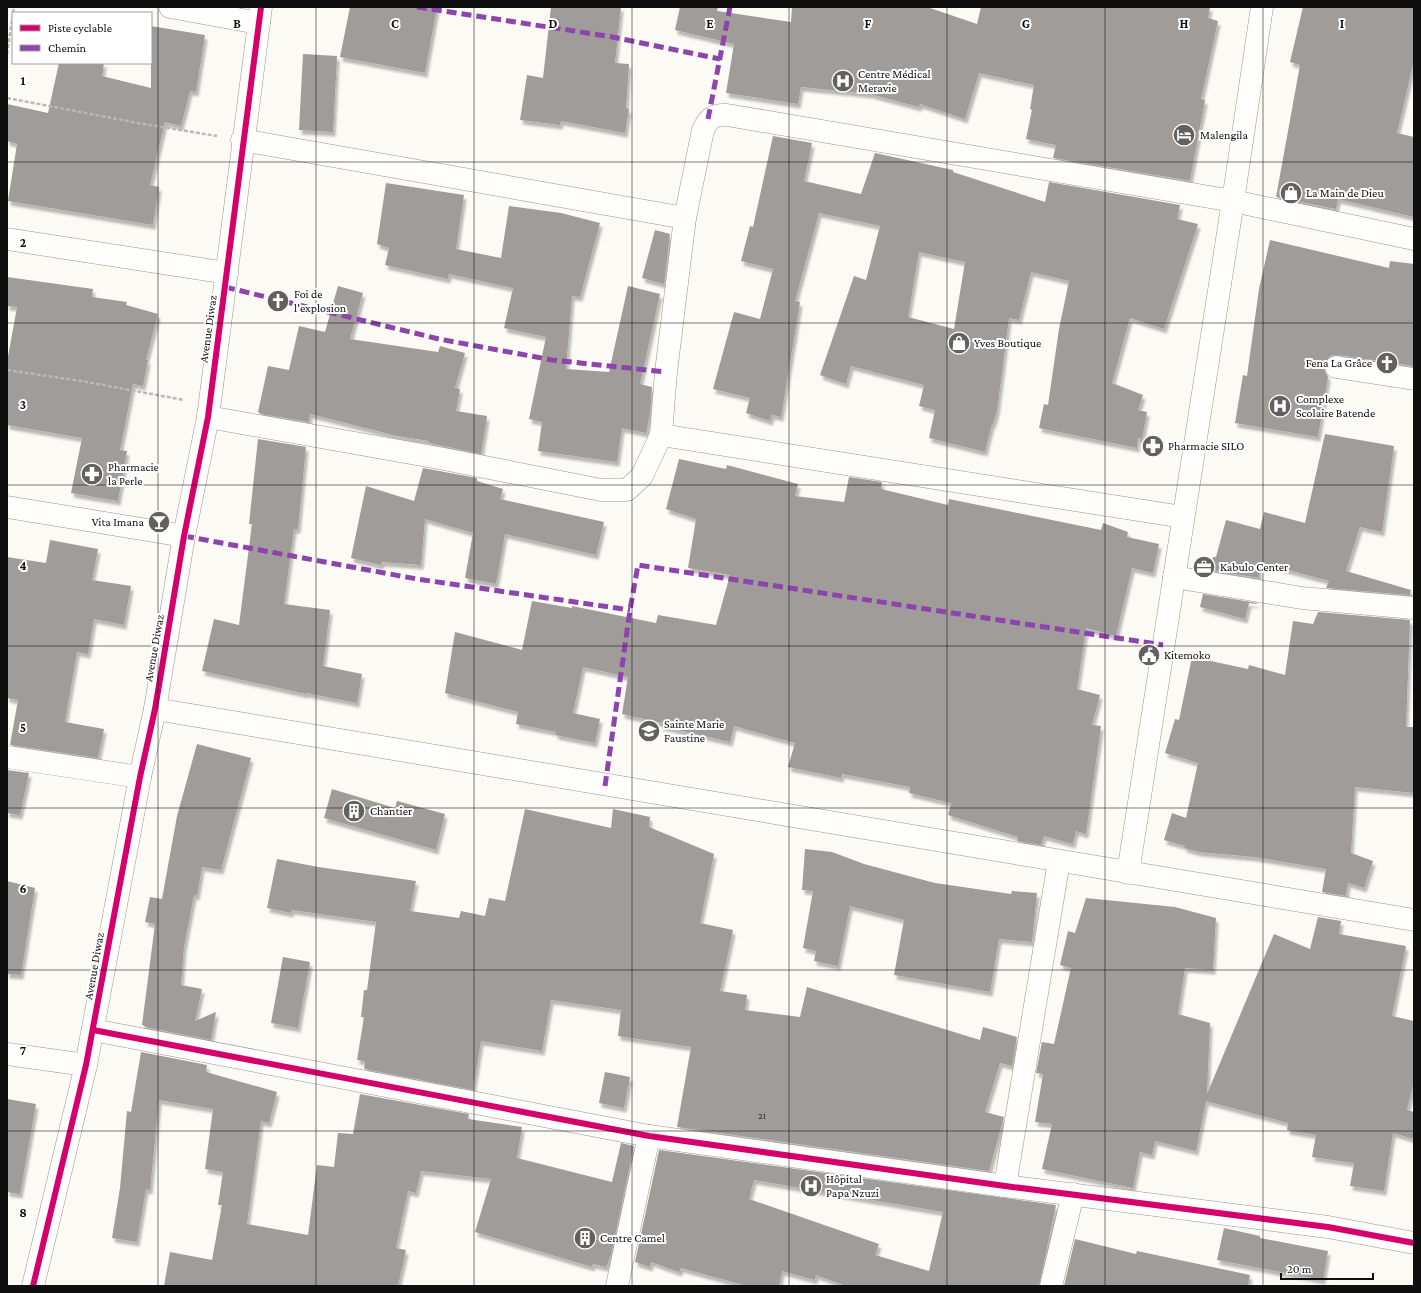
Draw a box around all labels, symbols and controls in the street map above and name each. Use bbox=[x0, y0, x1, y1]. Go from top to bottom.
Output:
legend bbox=[12, 12, 152, 64]
text: B bbox=[233, 16, 241, 31]
text: C bbox=[391, 16, 399, 31]
text: D bbox=[549, 16, 558, 31]
text: E bbox=[706, 16, 714, 31]
text: F bbox=[865, 16, 872, 31]
text: G bbox=[1022, 16, 1030, 31]
text: H bbox=[1180, 16, 1189, 31]
text: I bbox=[1340, 16, 1344, 31]
text: Piste cyclable bbox=[48, 21, 112, 35]
text: Chemin bbox=[48, 41, 87, 55]
place label: Centre Médical Meravie bbox=[858, 67, 931, 95]
hospital icon: Centre Médical Meravie bbox=[830, 68, 856, 94]
text: 1 bbox=[21, 73, 26, 88]
hotel icon: Malengila bbox=[1171, 122, 1197, 148]
place label: Malengila bbox=[1200, 128, 1248, 142]
shop icon: La Main de Dieu bbox=[1278, 180, 1304, 206]
place label: La Main de Dieu bbox=[1306, 186, 1384, 200]
text: 2 bbox=[20, 235, 27, 250]
place label: Foi de l'explosion bbox=[294, 287, 347, 315]
church icon: Foi de l'explosion bbox=[265, 288, 291, 314]
street label: Avenue Diwaz bbox=[196, 294, 220, 364]
shop icon: Yves Boutique bbox=[946, 330, 972, 356]
place label: Yves Boutique bbox=[974, 336, 1041, 350]
church icon: Fena La Grâce bbox=[1374, 350, 1400, 376]
place label: Fena La Grâce bbox=[1306, 356, 1372, 370]
place label: Complexe Scolaire Batende bbox=[1296, 392, 1375, 420]
hospital icon: Complexe Scolaire Batende bbox=[1267, 393, 1293, 419]
text: 3 bbox=[20, 397, 26, 412]
pharmacy icon: Pharmacie SILO bbox=[1140, 433, 1166, 459]
place label: Pharmacie SILO bbox=[1168, 439, 1244, 453]
place label: Pharmacie la Perle bbox=[108, 460, 159, 488]
pharmacy icon: Pharmacie la Perle bbox=[79, 461, 105, 487]
bar icon: Vita Imana bbox=[146, 509, 172, 535]
place label: Vita Imana bbox=[92, 515, 144, 529]
office icon: Kabulo Center bbox=[1191, 554, 1217, 580]
text: 4 bbox=[19, 558, 27, 573]
place label: Kabulo Center bbox=[1220, 560, 1289, 574]
street label: Avenue Diwaz bbox=[141, 613, 167, 683]
public building icon: Kitemoko bbox=[1136, 642, 1162, 668]
place label: Kitemoko bbox=[1164, 648, 1210, 662]
place label: Sainte Marie Faustine bbox=[664, 717, 724, 745]
school or university icon: Sainte Marie Faustine bbox=[636, 718, 662, 744]
text: 5 bbox=[20, 720, 26, 735]
building icon: Chantier bbox=[341, 798, 367, 824]
place label: Chantier bbox=[370, 804, 413, 818]
text: 6 bbox=[19, 881, 27, 896]
street label: Avenue Diwaz bbox=[81, 931, 107, 1001]
text: 7 bbox=[20, 1043, 26, 1058]
house number: 21 bbox=[758, 1110, 766, 1121]
place label: Hôpital Papa Nzuzi bbox=[826, 1172, 879, 1200]
hospital icon: Hôpital Papa Nzuzi bbox=[798, 1173, 824, 1199]
text: 8 bbox=[19, 1205, 27, 1220]
building icon: Centre Camel bbox=[572, 1225, 598, 1251]
place label: Centre Camel bbox=[600, 1231, 665, 1245]
scale bar bbox=[1281, 1255, 1373, 1281]
text: 20 m bbox=[1287, 1262, 1312, 1276]

